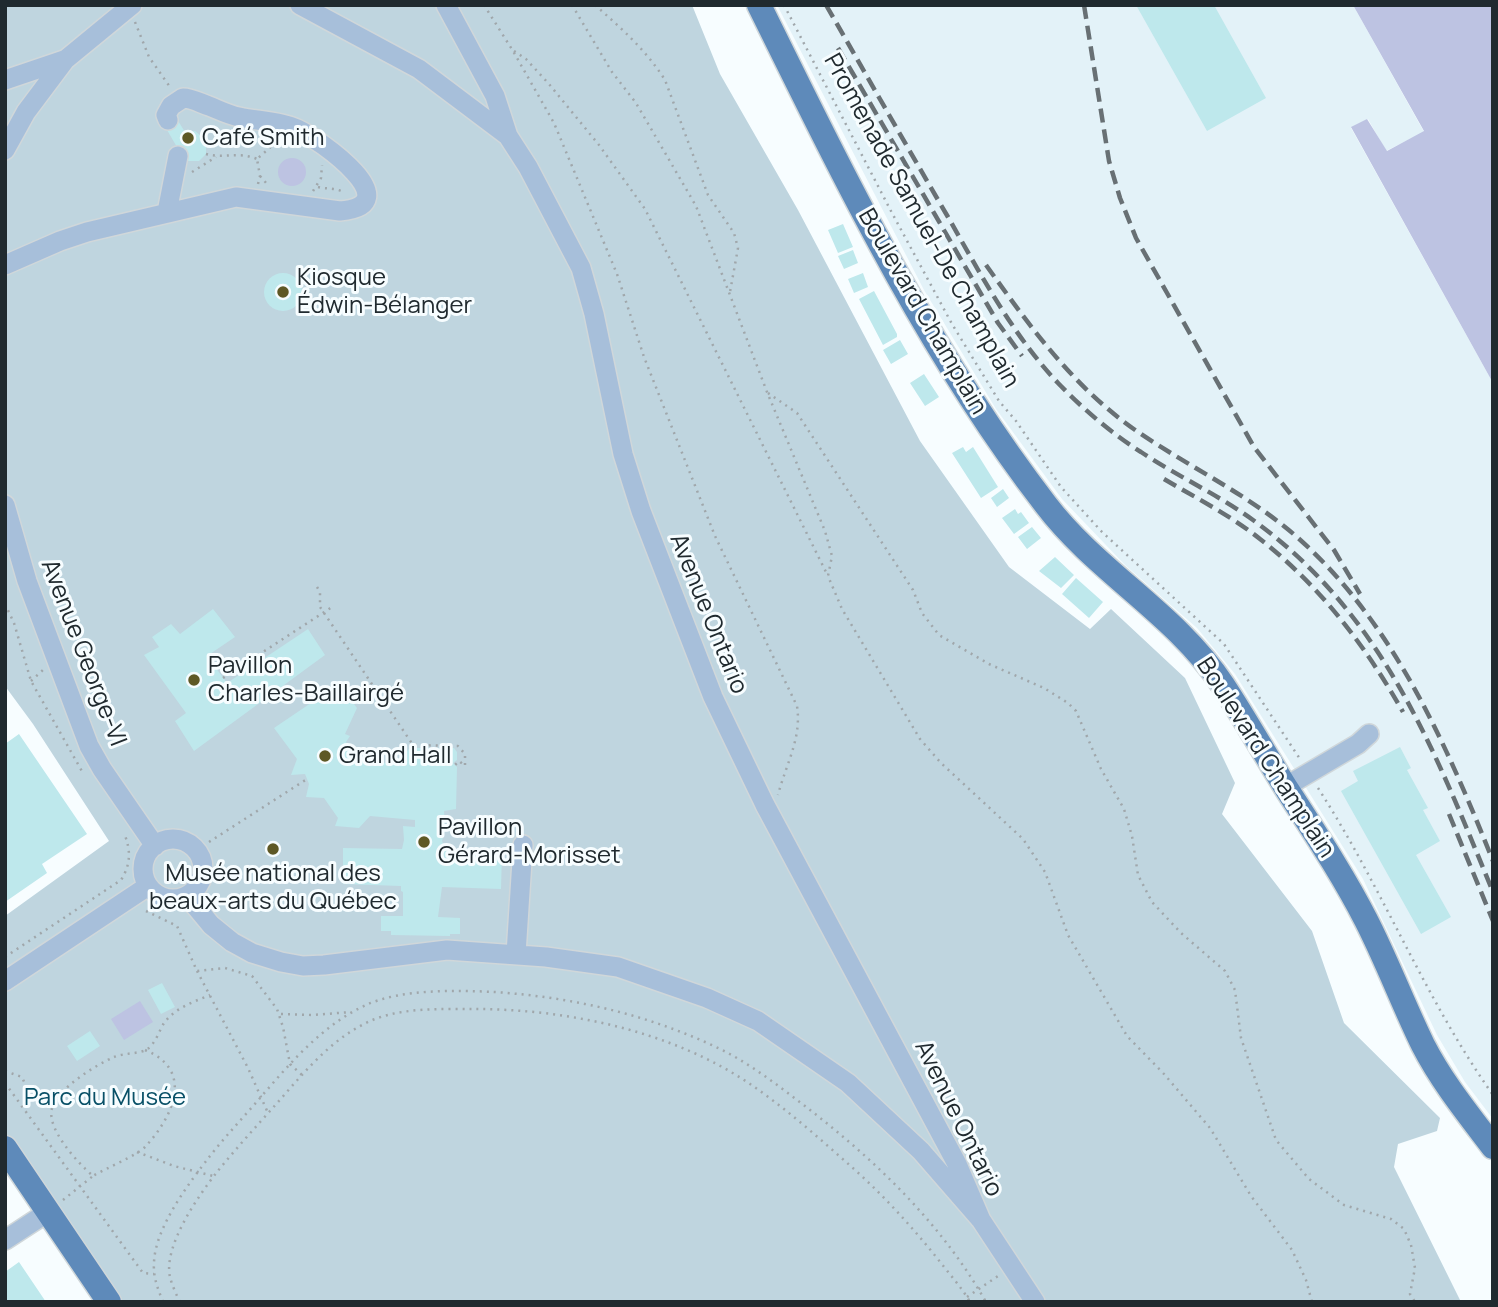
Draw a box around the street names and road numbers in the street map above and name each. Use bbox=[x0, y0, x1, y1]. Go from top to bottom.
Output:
street label: Promenade Samuel-De Champlain bbox=[817, 49, 1025, 393]
street label: Boulevard Champlain bbox=[851, 204, 993, 420]
street label: Avenue Ontario bbox=[663, 530, 753, 698]
street label: Avenue George-VI bbox=[34, 556, 132, 750]
street label: Boulevard Champlain bbox=[1190, 653, 1340, 863]
street label: Avenue Ontario bbox=[908, 1036, 1008, 1202]

